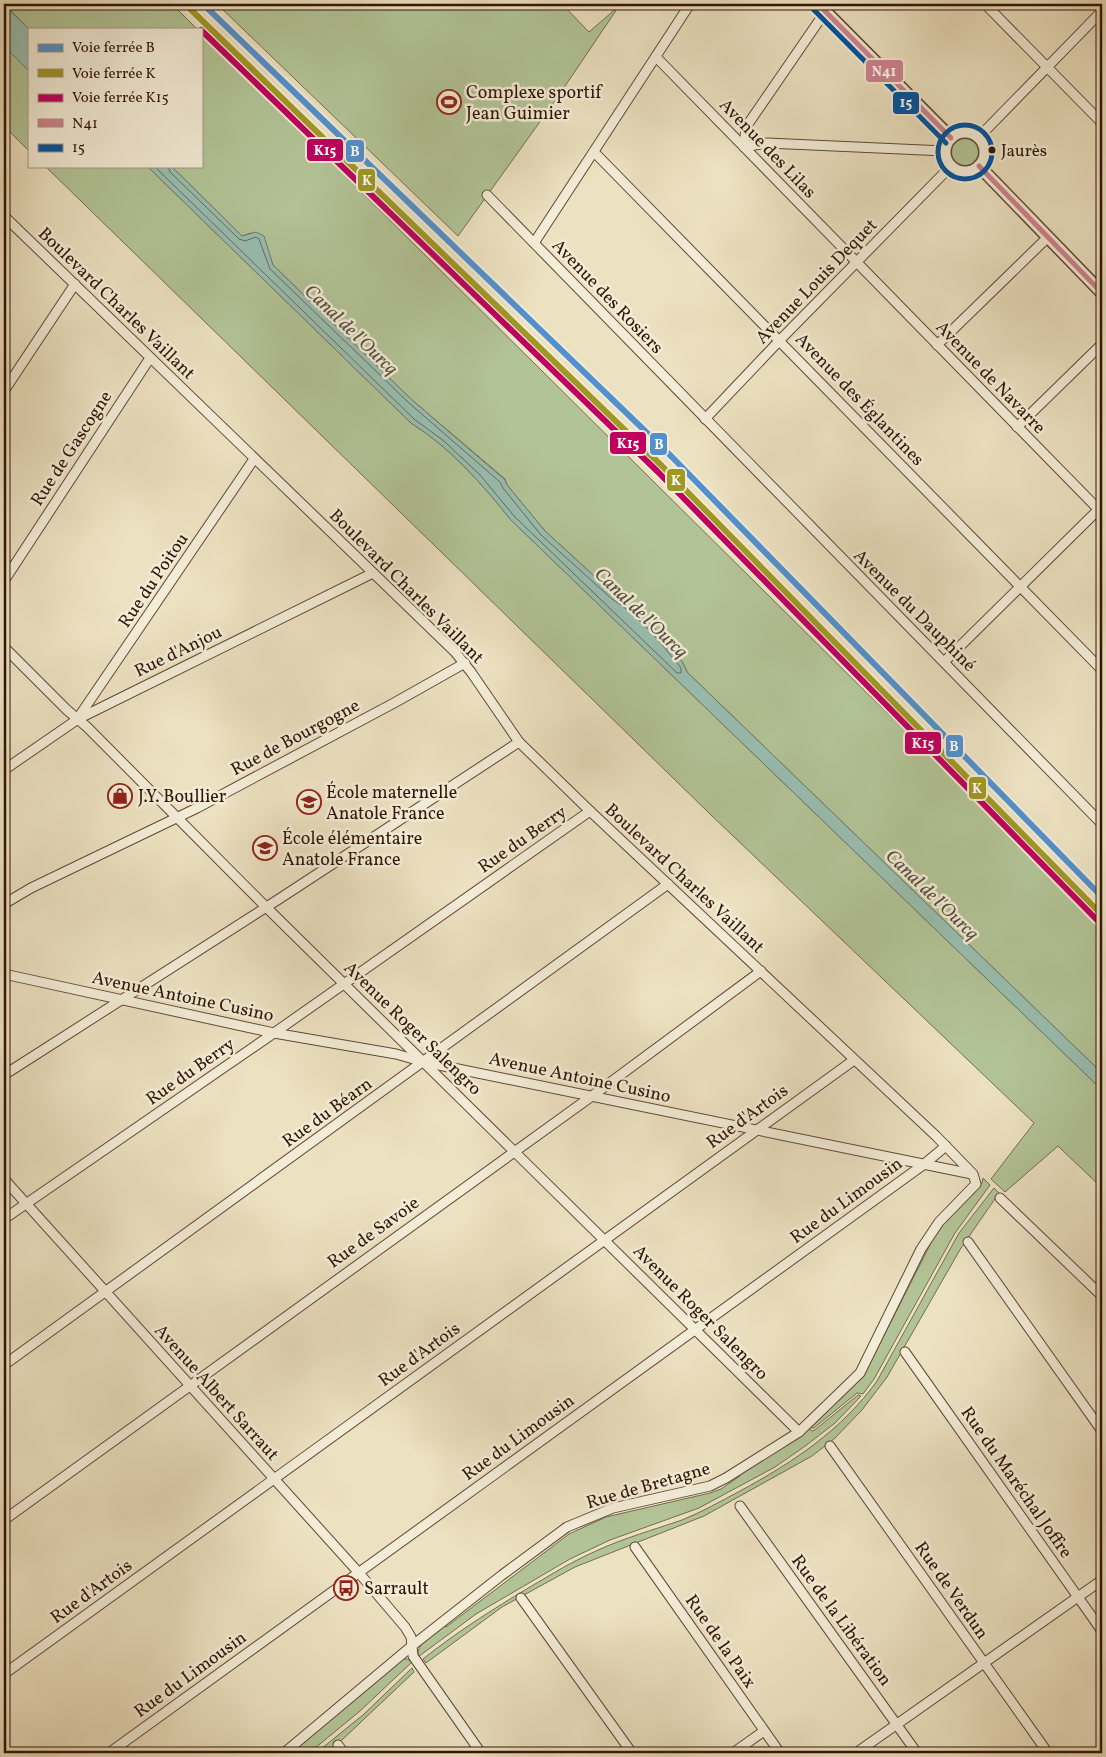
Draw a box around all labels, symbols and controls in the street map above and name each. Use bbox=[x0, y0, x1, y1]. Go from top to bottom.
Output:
legend bbox=[28, 28, 202, 168]
text: Voie ferrée B bbox=[72, 38, 155, 59]
line badge: N41 bbox=[865, 59, 904, 83]
text: N41 bbox=[872, 63, 896, 82]
text: Voie ferrée K bbox=[72, 64, 156, 85]
place label: Complexe sportif Jean Guimier bbox=[466, 81, 603, 127]
text: Voie ferrée K15 bbox=[72, 88, 169, 109]
sports icon: Complexe sportif Jean Guimier bbox=[436, 89, 462, 115]
line badge: 15 bbox=[892, 91, 920, 115]
street label: Avenue des Lilas bbox=[713, 94, 821, 204]
text: 15 bbox=[900, 94, 912, 113]
text: N41 bbox=[72, 114, 98, 135]
text: 15 bbox=[72, 138, 85, 159]
line badge: K15 bbox=[306, 138, 344, 162]
line badge: B bbox=[345, 139, 365, 163]
place label: Jaurès bbox=[1001, 140, 1047, 163]
text: K15 bbox=[314, 142, 337, 161]
text: B bbox=[350, 143, 360, 162]
marker: Jaurès bbox=[987, 145, 997, 155]
line badge: K bbox=[357, 168, 376, 192]
text: K bbox=[362, 172, 372, 191]
street label: Avenue Louis Dequet bbox=[751, 214, 884, 350]
street label: Boulevard Charles Vaillant bbox=[32, 222, 200, 386]
street label: Avenue des Rosiers bbox=[546, 234, 668, 360]
water label: Canal de l'Ourcq bbox=[298, 279, 403, 382]
street label: Avenue de Navarre bbox=[929, 316, 1051, 440]
street label: Avenue des Églantines bbox=[789, 328, 929, 472]
street label: Rue de Gascogne bbox=[26, 386, 119, 511]
line badge: K15 bbox=[609, 431, 647, 455]
line badge: B bbox=[649, 432, 668, 456]
text: K15 bbox=[617, 435, 640, 454]
text: B bbox=[654, 436, 664, 455]
line badge: K bbox=[666, 468, 686, 492]
text: K bbox=[671, 472, 681, 491]
street label: Boulevard Charles Vaillant bbox=[323, 504, 489, 670]
street label: Rue du Poitou bbox=[113, 528, 195, 633]
street label: Avenue du Dauphiné bbox=[847, 544, 981, 678]
water label: Canal de l'Ourcq bbox=[588, 562, 693, 665]
street label: Rue d'Anjou bbox=[131, 620, 227, 684]
street label: Rue de Bourgogne bbox=[227, 694, 365, 783]
line badge: K15 bbox=[904, 731, 942, 755]
line badge: B bbox=[945, 734, 964, 758]
text: K15 bbox=[912, 735, 935, 754]
text: B bbox=[949, 738, 959, 757]
line badge: K bbox=[968, 776, 987, 800]
text: K bbox=[972, 780, 982, 799]
place label: École maternelle Anatole France bbox=[326, 781, 457, 827]
shop icon: J.Y. Boullier bbox=[107, 783, 133, 809]
place label: J.Y. Boullier bbox=[138, 785, 227, 810]
school or university icon: École maternelle Anatole France bbox=[296, 789, 322, 815]
street label: Boulevard Charles Vaillant bbox=[599, 798, 769, 960]
street label: Rue du Berry bbox=[473, 800, 572, 880]
place label: École élémentaire Anatole France bbox=[282, 827, 422, 873]
school or university icon: École élémentaire Anatole France bbox=[252, 835, 278, 861]
water label: Canal de l'Ourcq bbox=[879, 844, 984, 947]
street label: Avenue Roger Salengro bbox=[338, 957, 486, 1102]
street label: Avenue Antoine Cusino bbox=[89, 966, 276, 1029]
street label: Rue du Berry bbox=[141, 1032, 240, 1112]
street label: Avenue Antoine Cusino bbox=[486, 1047, 673, 1110]
street label: Rue du Béarn bbox=[278, 1072, 378, 1154]
street label: Rue d'Artois bbox=[702, 1079, 794, 1155]
street label: Rue du Limousin bbox=[786, 1152, 908, 1251]
street label: Rue de Savoie bbox=[323, 1191, 425, 1275]
street label: Avenue Roger Salengro bbox=[626, 1240, 773, 1387]
street label: Rue d'Artois bbox=[374, 1317, 466, 1393]
street label: Avenue Albert Sarraut bbox=[148, 1319, 284, 1467]
street label: Rue du Limousin bbox=[458, 1389, 580, 1488]
street label: Rue du Maréchal Joffre bbox=[954, 1402, 1078, 1564]
street label: Rue de Bretagne bbox=[583, 1457, 713, 1516]
street label: Rue de Verdun bbox=[908, 1537, 994, 1645]
street label: Rue de la Libération bbox=[785, 1550, 897, 1692]
street label: Rue d'Artois bbox=[46, 1554, 138, 1630]
bus stop icon: Sarrault bbox=[333, 1575, 359, 1601]
place label: Sarrault bbox=[364, 1577, 429, 1602]
street label: Rue de la Paix bbox=[678, 1590, 761, 1694]
street label: Rue du Limousin bbox=[130, 1626, 252, 1725]

